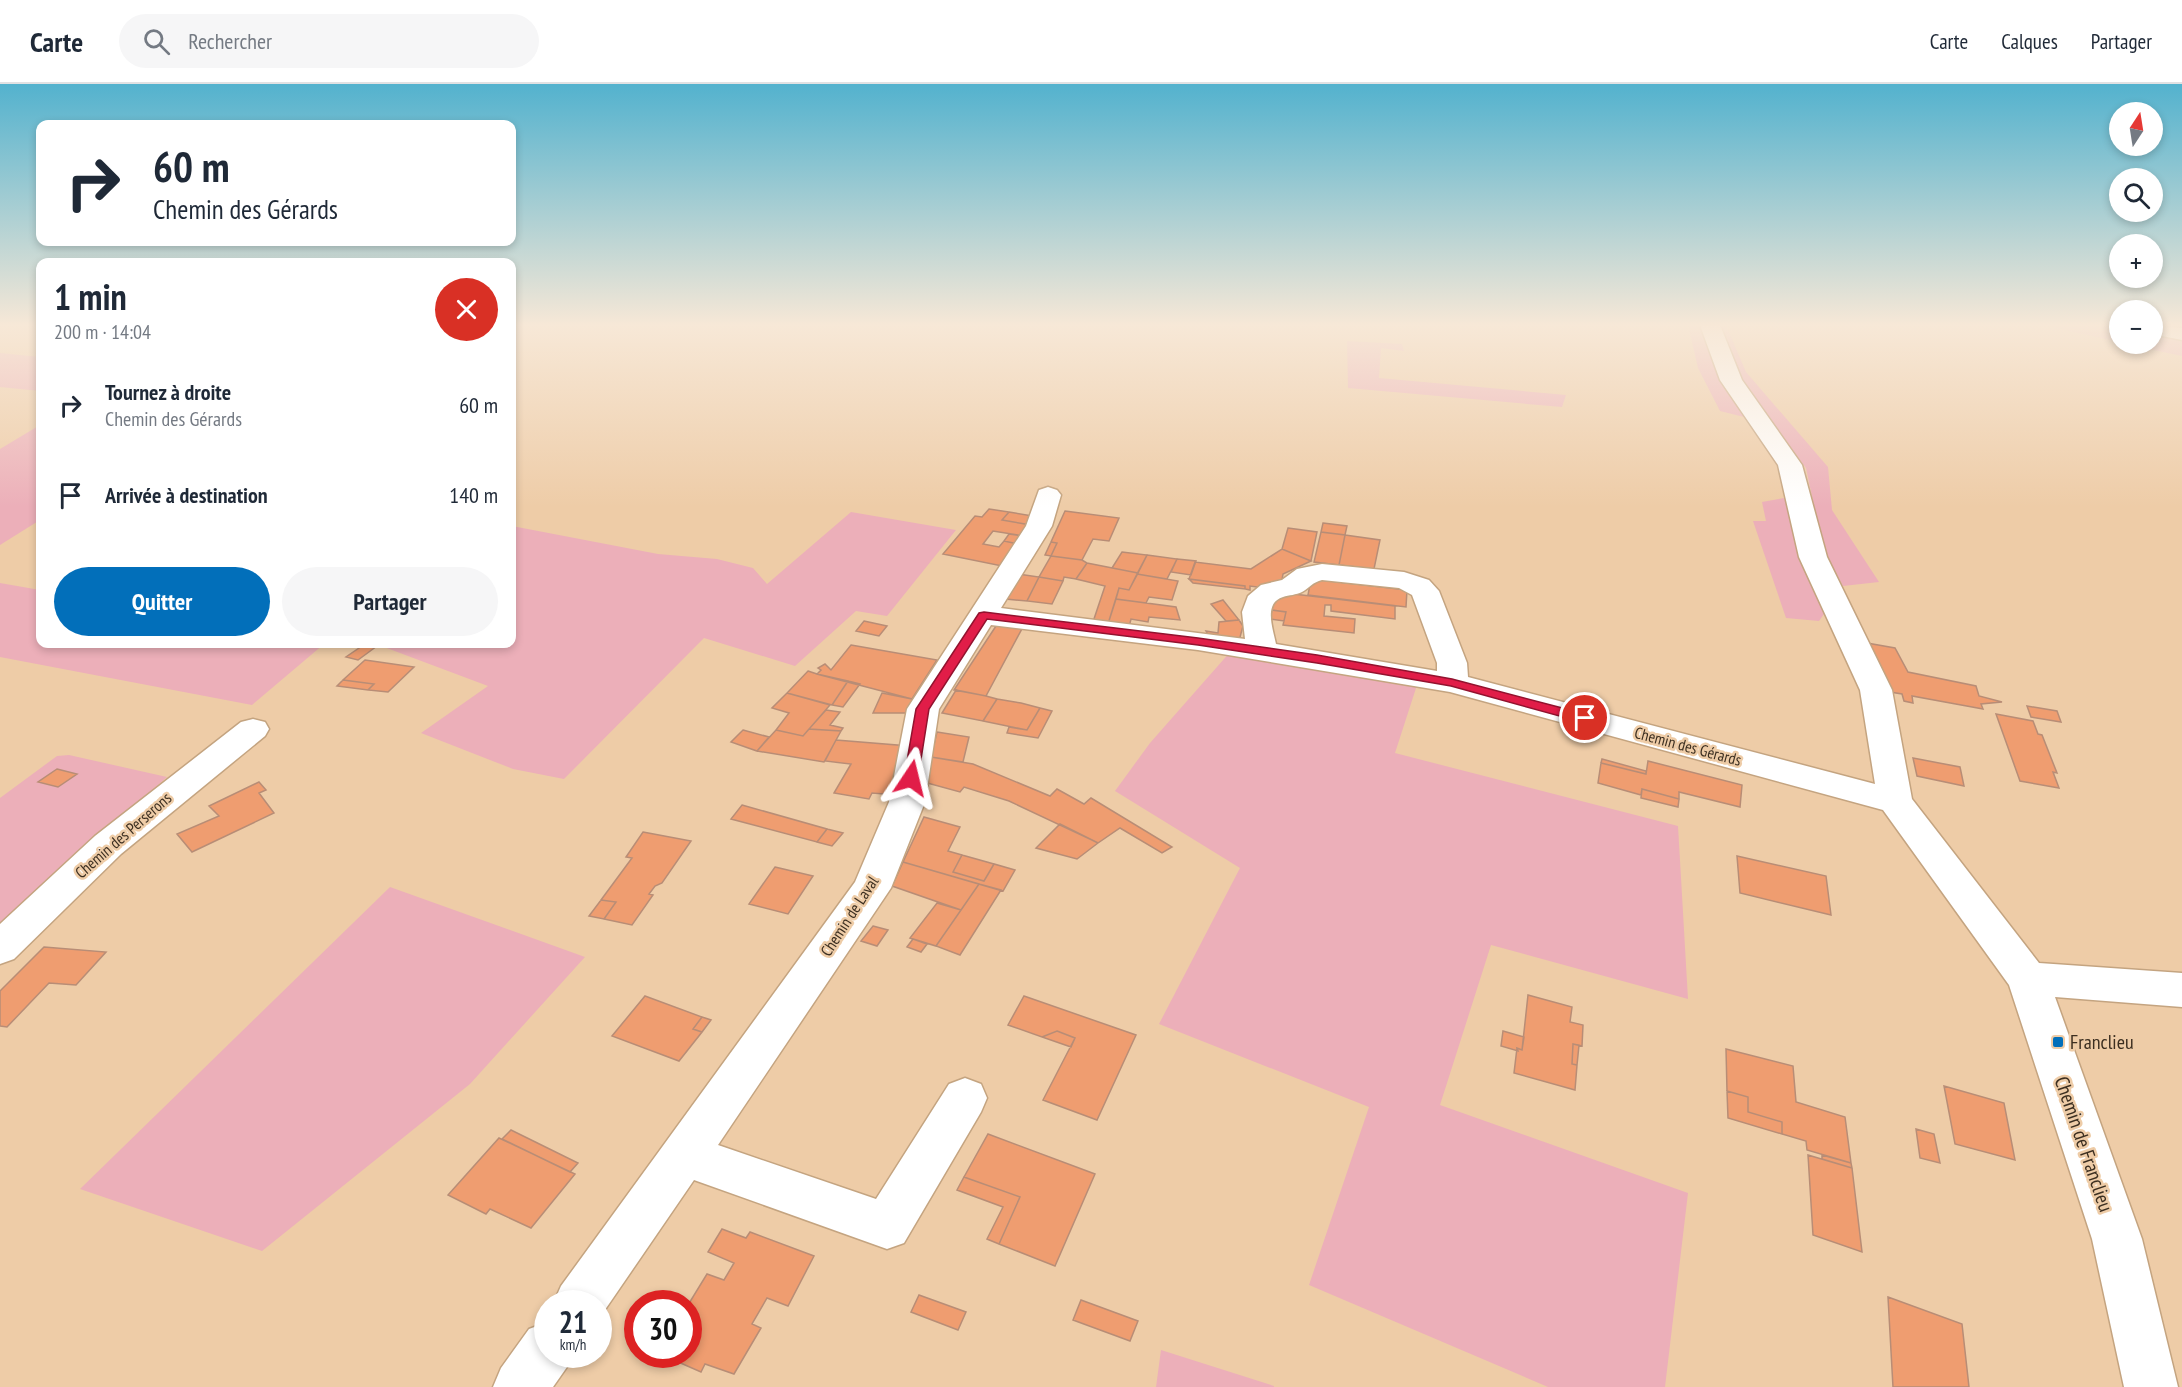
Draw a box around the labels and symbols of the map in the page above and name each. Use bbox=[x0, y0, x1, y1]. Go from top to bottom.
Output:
north arrow bbox=[2109, 102, 2163, 156]
pin bbox=[1559, 692, 1610, 743]
street label: Chemin des Gérards bbox=[1632, 722, 1744, 770]
position arrow bbox=[879, 746, 943, 810]
street label: Chemin des Perserons bbox=[71, 788, 175, 882]
street label: Chemin de Laval bbox=[816, 872, 882, 960]
place label: Franclieu bbox=[2070, 1029, 2134, 1055]
marker: Franclieu bbox=[2051, 1035, 2065, 1049]
street label: Chemin de Franclieu bbox=[2049, 1073, 2119, 1215]
speed limit sign: 30 bbox=[624, 1290, 702, 1368]

